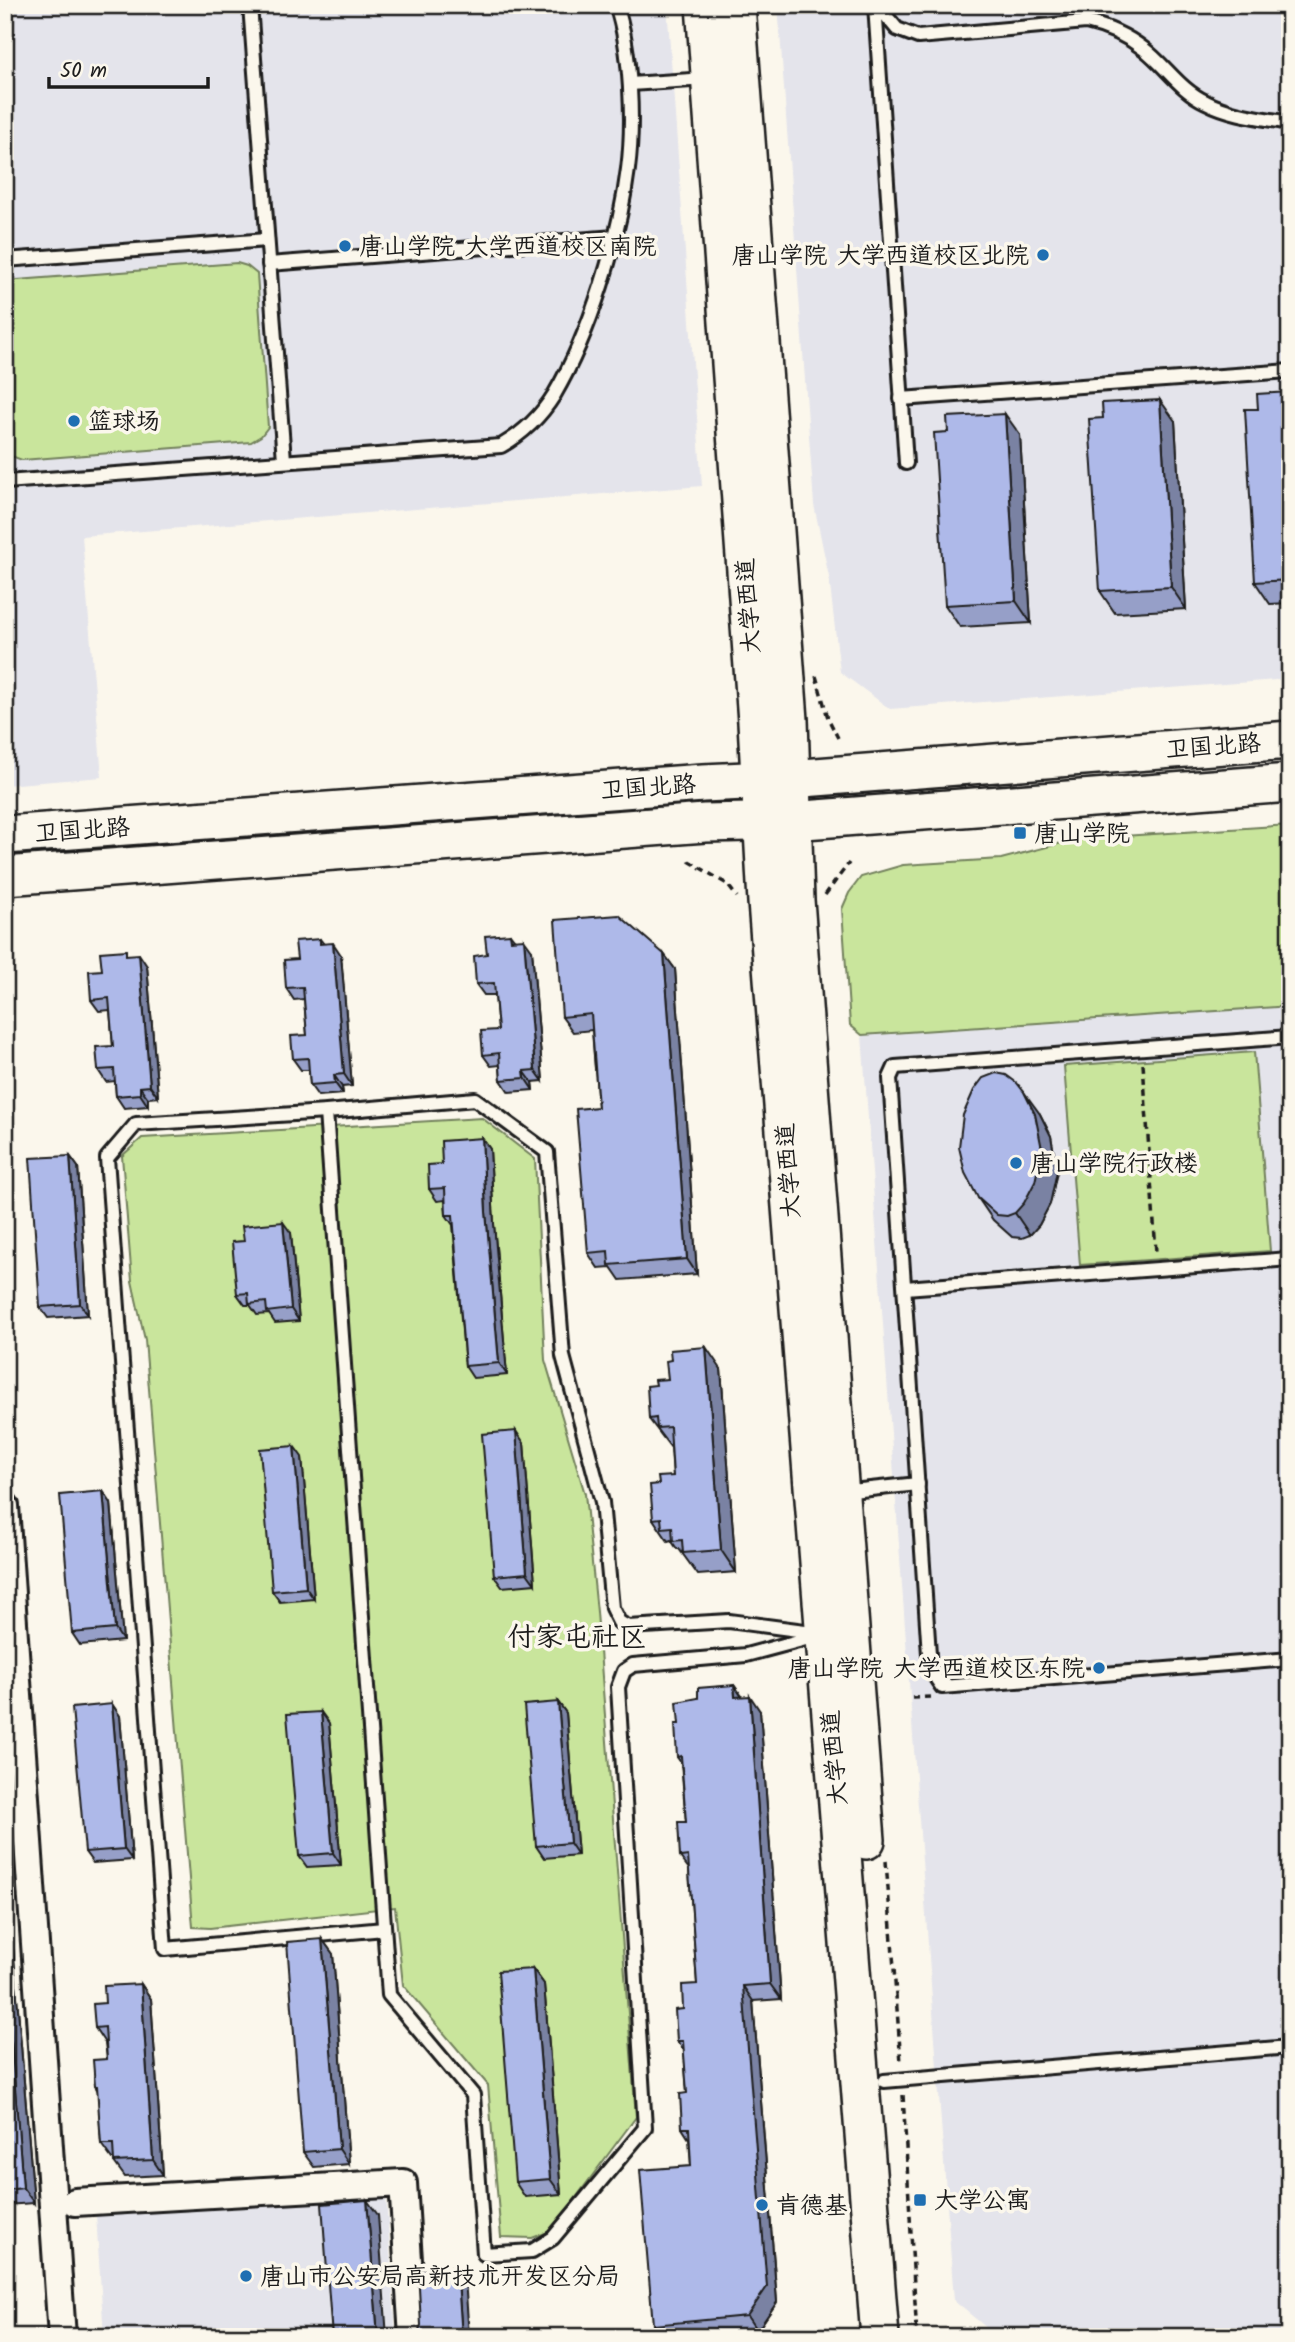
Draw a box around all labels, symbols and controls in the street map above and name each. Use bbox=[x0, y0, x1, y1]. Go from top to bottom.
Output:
scale bar bbox=[49, 46, 208, 90]
text: 50 m bbox=[60, 55, 107, 88]
place label: 唐山学院 大学西道校区南院 bbox=[359, 228, 657, 267]
place label: 唐山学院 大学西道校区北院 bbox=[731, 237, 1029, 276]
marker: 唐山学院 大学西道校区南院 bbox=[337, 238, 353, 254]
marker: 唐山学院 大学西道校区北院 bbox=[1035, 247, 1051, 263]
place label: 篮球场 bbox=[88, 403, 160, 442]
marker: 篮球场 bbox=[66, 413, 82, 429]
street label: 大学西道 bbox=[727, 557, 772, 655]
street label: 卫国北路 bbox=[1164, 725, 1262, 770]
street label: 卫国北路 bbox=[599, 766, 697, 811]
street label: 卫国北路 bbox=[33, 809, 131, 854]
place label: 唐山学院 bbox=[1034, 815, 1130, 854]
marker: 唐山学院 bbox=[1012, 825, 1028, 841]
street label: 大学西道 bbox=[767, 1122, 812, 1220]
place label: 唐山学院行政楼 bbox=[1030, 1145, 1198, 1184]
marker: 唐山学院行政楼 bbox=[1008, 1155, 1024, 1171]
district label: 付家屯社区 bbox=[507, 1616, 647, 1661]
place label: 唐山学院 大学西道校区东院 bbox=[787, 1650, 1085, 1689]
marker: 唐山学院 大学西道校区东院 bbox=[1091, 1660, 1107, 1676]
street label: 大学西道 bbox=[812, 1708, 859, 1807]
place label: 大学公寓 bbox=[934, 2182, 1030, 2221]
place label: 肯德基 bbox=[776, 2187, 848, 2226]
marker: 大学公寓 bbox=[912, 2192, 928, 2208]
marker: 肯德基 bbox=[754, 2197, 770, 2213]
place label: 唐山市公安局高新技术开发区分局 bbox=[260, 2258, 620, 2297]
marker: 唐山市公安局高新技术开发区分局 bbox=[238, 2268, 254, 2284]

